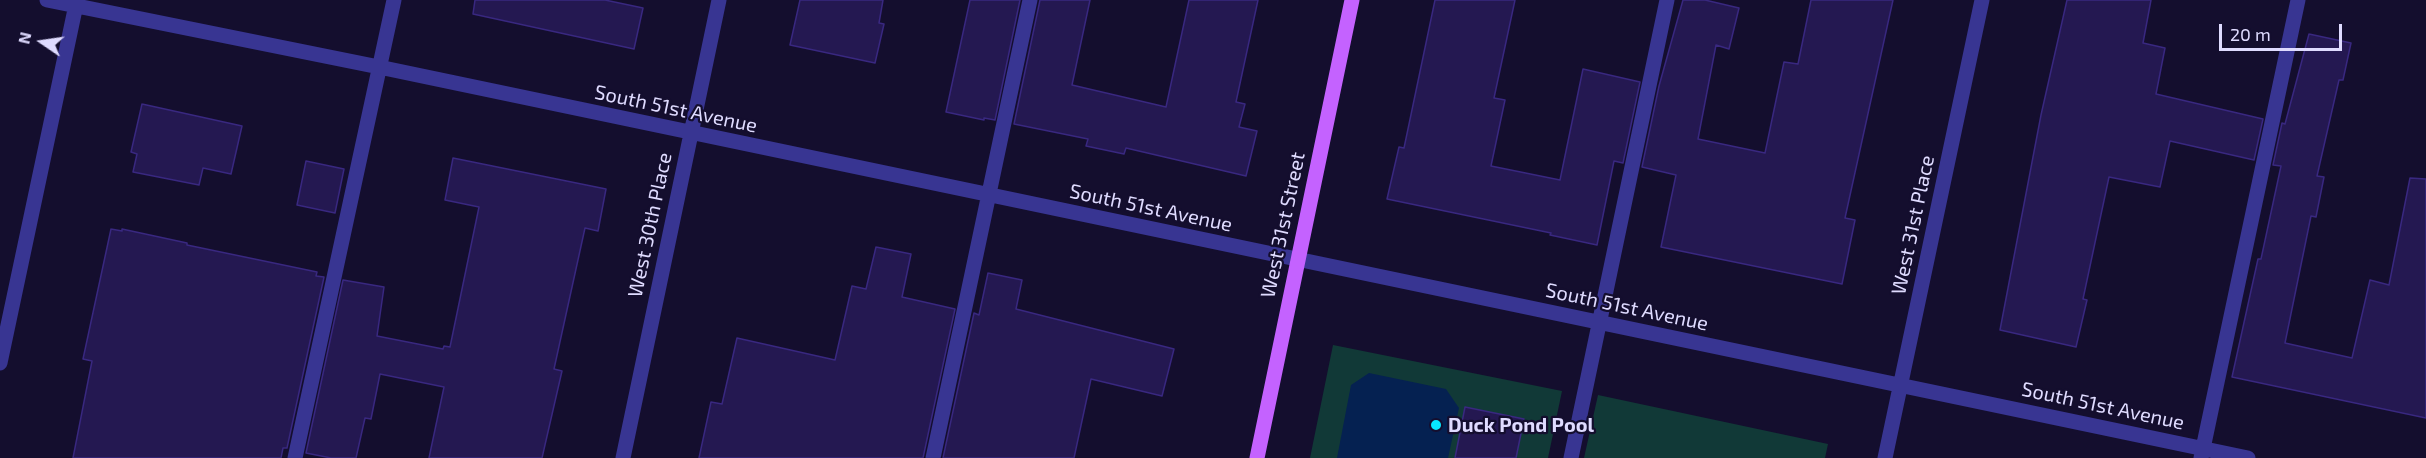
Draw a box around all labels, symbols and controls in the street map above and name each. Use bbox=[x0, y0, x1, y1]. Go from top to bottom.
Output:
north arrow bbox=[12, 12, 72, 72]
scale bar bbox=[2222, 12, 2345, 50]
text: 20 m bbox=[2230, 23, 2271, 45]
text: N bbox=[13, 30, 35, 46]
street label: South 51st Avenue bbox=[593, 80, 759, 138]
street label: West 30th Place bbox=[623, 150, 677, 300]
street label: West 31st Street bbox=[1256, 150, 1310, 300]
street label: West 31st Place bbox=[1887, 153, 1939, 297]
street label: South 51st Avenue bbox=[1068, 179, 1234, 237]
street label: South 51st Avenue bbox=[1544, 278, 1710, 336]
street label: South 51st Avenue bbox=[2020, 377, 2186, 435]
place label: Duck Pond Pool bbox=[1448, 413, 1594, 437]
marker: Duck Pond Pool bbox=[1429, 418, 1443, 432]

